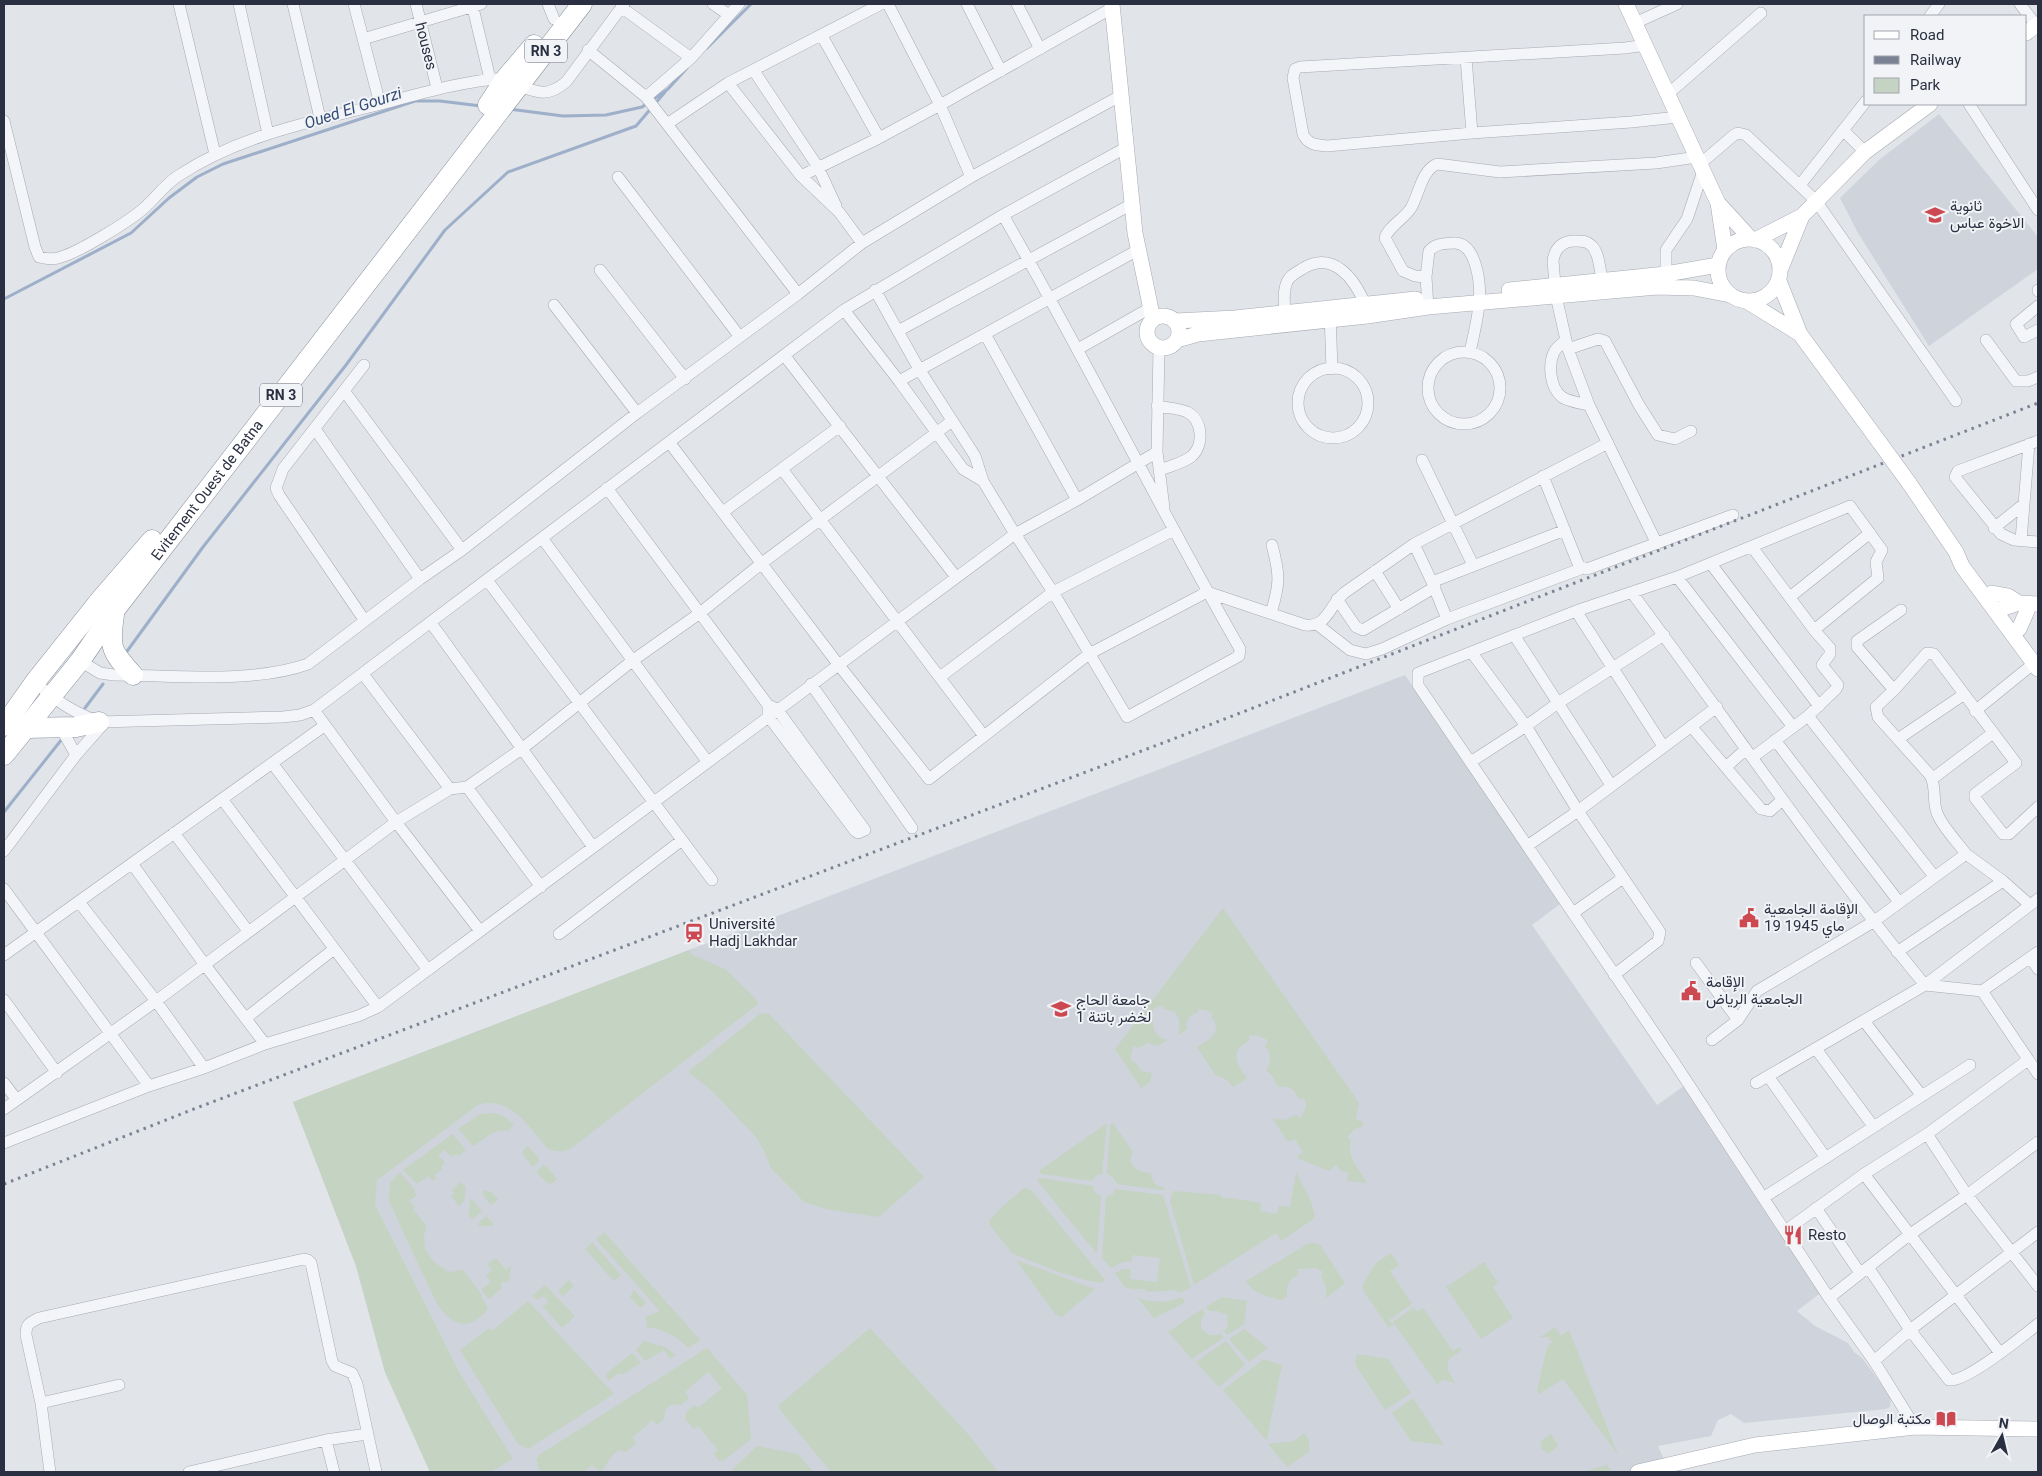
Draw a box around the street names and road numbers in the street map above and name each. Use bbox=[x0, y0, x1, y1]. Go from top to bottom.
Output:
street label: houses bbox=[411, 20, 441, 72]
road number: RN 3 bbox=[525, 40, 567, 62]
road number: RN 3 bbox=[260, 384, 302, 406]
street label: Evitement Ouest de Batna bbox=[147, 416, 267, 564]

